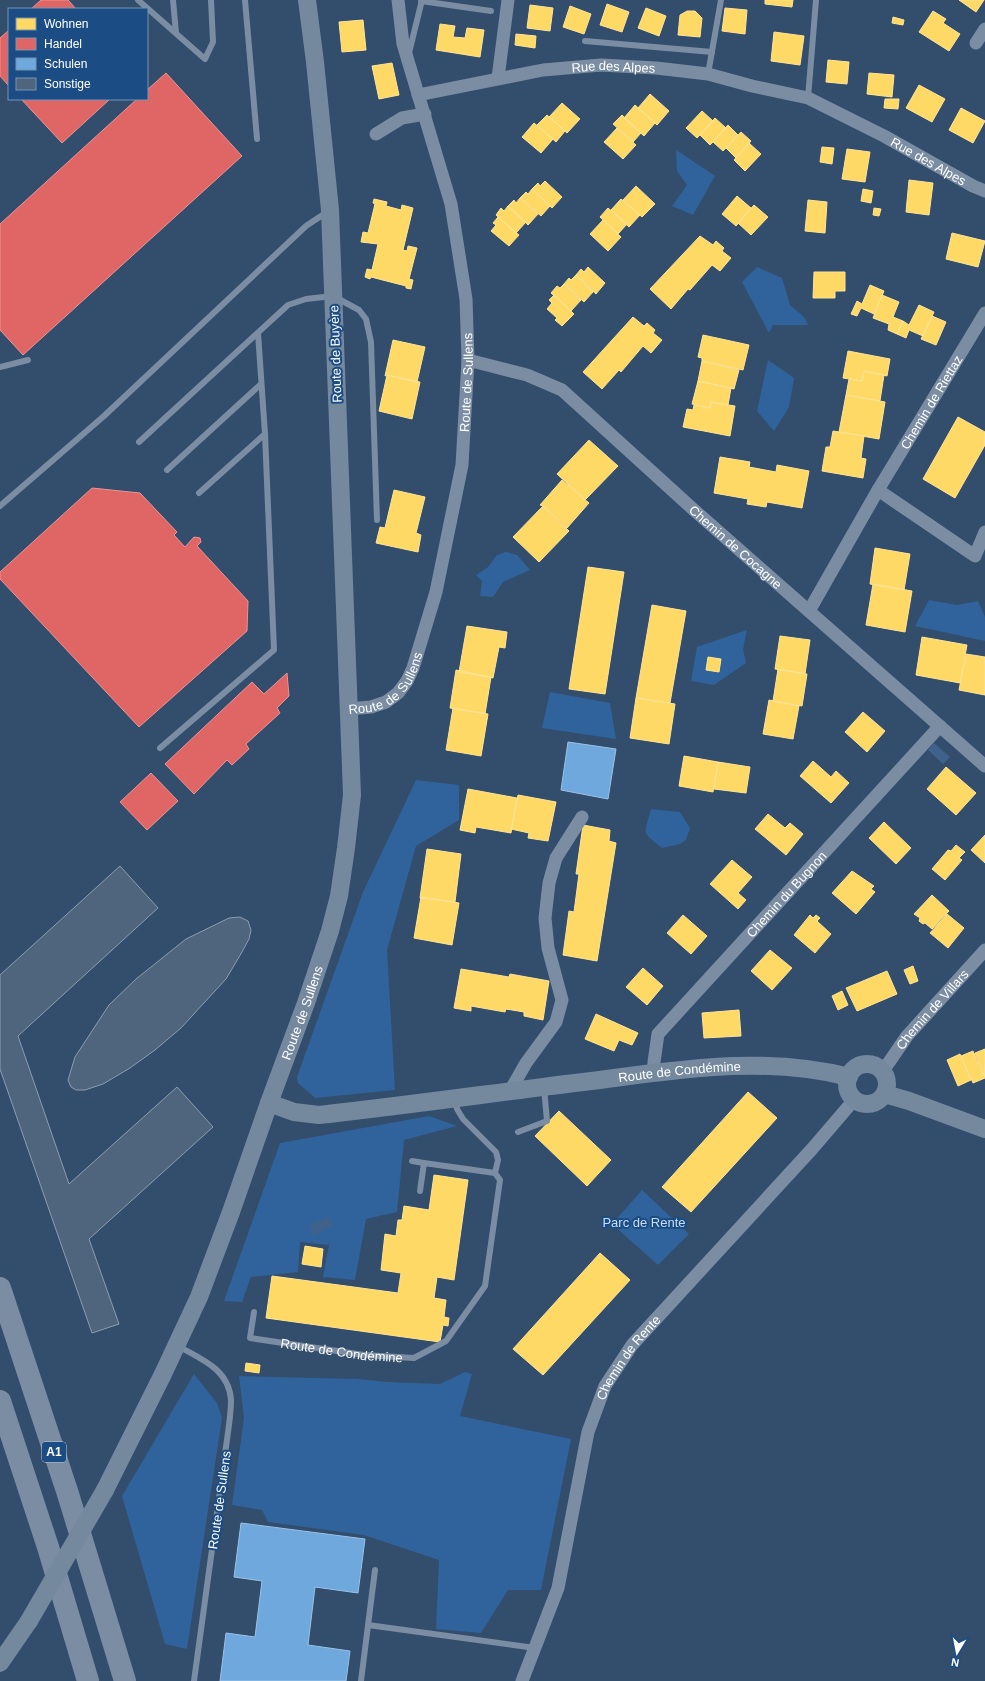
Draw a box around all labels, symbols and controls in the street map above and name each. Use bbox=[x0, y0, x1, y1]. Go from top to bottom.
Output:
legend bbox=[8, 8, 148, 100]
text: Wohnen bbox=[44, 17, 88, 31]
text: Handel bbox=[44, 37, 82, 51]
text: Schulen bbox=[44, 57, 87, 71]
street label: Rue des Alpes bbox=[571, 58, 656, 76]
text: Sonstige bbox=[44, 77, 91, 91]
street label: Rue des Alpes bbox=[888, 134, 969, 189]
street label: Route de Buyère bbox=[326, 305, 345, 403]
street label: Route de Sullens bbox=[457, 332, 476, 432]
street label: Chemin de Riettaz bbox=[897, 353, 966, 452]
street label: Chemin de Cocagne bbox=[686, 502, 785, 592]
street label: Route de Sullens bbox=[348, 650, 426, 717]
street label: Chemin du Bugnon bbox=[743, 848, 830, 941]
street label: Route de Sullens bbox=[279, 963, 326, 1062]
street label: Chemin de Villars bbox=[893, 966, 972, 1052]
street label: Route de Condémine bbox=[618, 1059, 741, 1085]
park label: Parc de Rente bbox=[602, 1215, 686, 1230]
street label: Chemin de Rente bbox=[593, 1312, 664, 1402]
street label: Route de Condémine bbox=[280, 1336, 403, 1365]
road number: A1 bbox=[42, 1442, 66, 1462]
street label: Route de Sullens bbox=[205, 1450, 234, 1550]
north arrow bbox=[937, 1633, 977, 1673]
text: N bbox=[950, 1656, 960, 1669]

